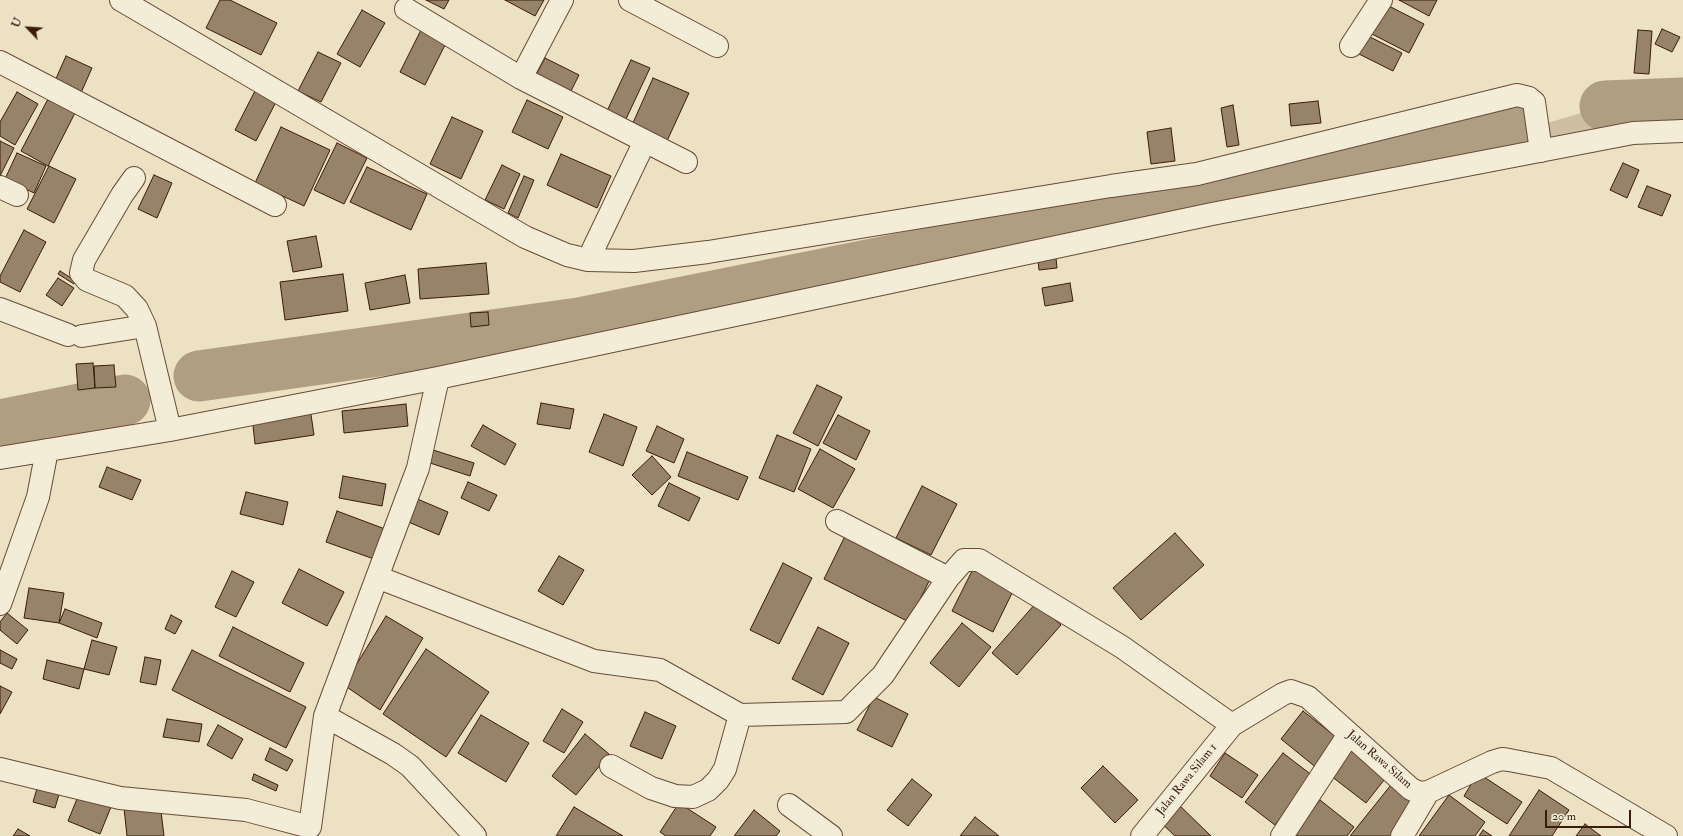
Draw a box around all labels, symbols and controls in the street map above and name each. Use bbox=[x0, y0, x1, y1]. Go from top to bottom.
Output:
north arrow bbox=[8, 8, 48, 48]
text: U bbox=[9, 16, 25, 30]
street label: Jalan Rawa Silam bbox=[1343, 728, 1415, 792]
street label: Jalan Rawa Silam 1 bbox=[1154, 741, 1220, 819]
scale bar bbox=[1547, 802, 1633, 828]
text: 20 m bbox=[1552, 809, 1576, 824]

